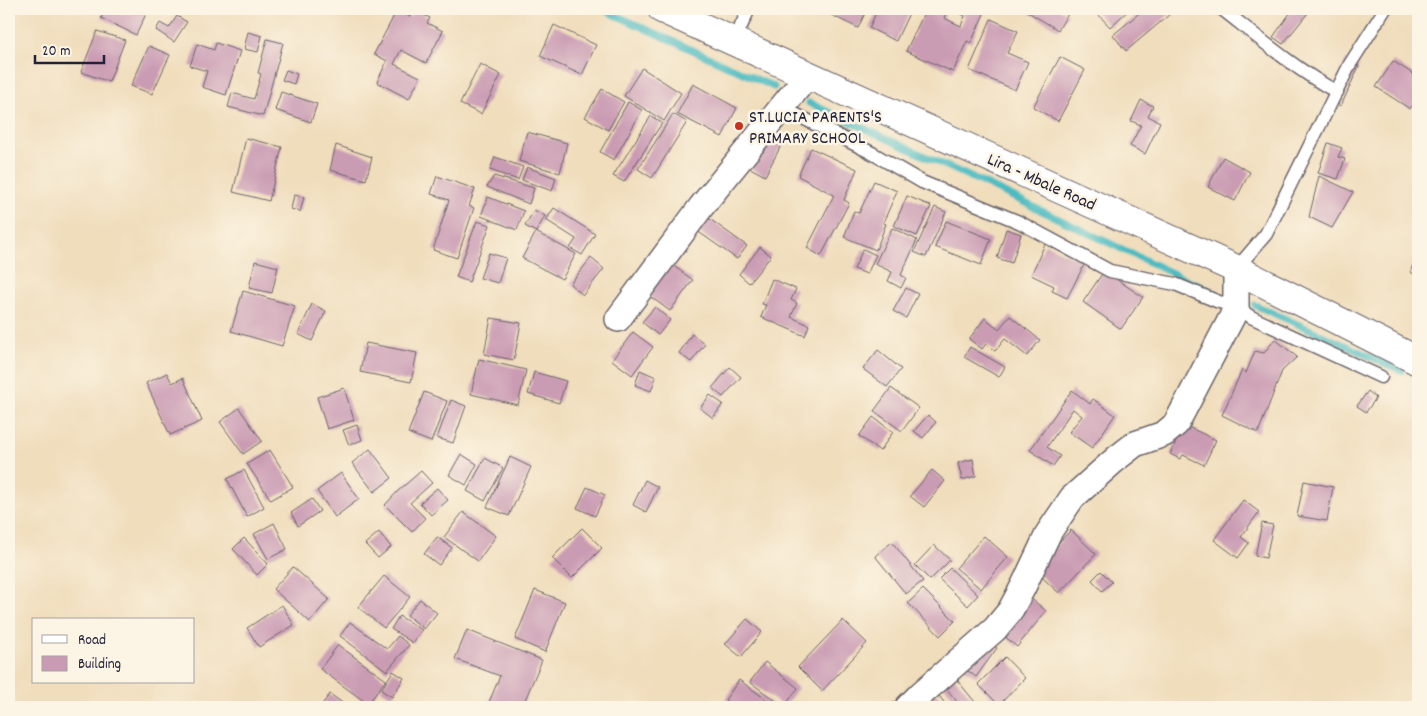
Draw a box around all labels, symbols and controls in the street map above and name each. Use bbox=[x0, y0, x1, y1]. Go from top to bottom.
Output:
scale bar bbox=[35, 32, 104, 64]
text: 20 m bbox=[42, 41, 70, 63]
place label: ST.LUCIA PARENTS'S PRIMARY SCHOOL bbox=[749, 106, 882, 152]
marker: ST.LUCIA PARENTS'S PRIMARY SCHOOL bbox=[733, 120, 745, 132]
street label: Lira - Mbale Road bbox=[982, 148, 1099, 218]
legend bbox=[32, 618, 195, 684]
text: Road bbox=[78, 630, 106, 652]
text: Building bbox=[78, 654, 121, 676]

